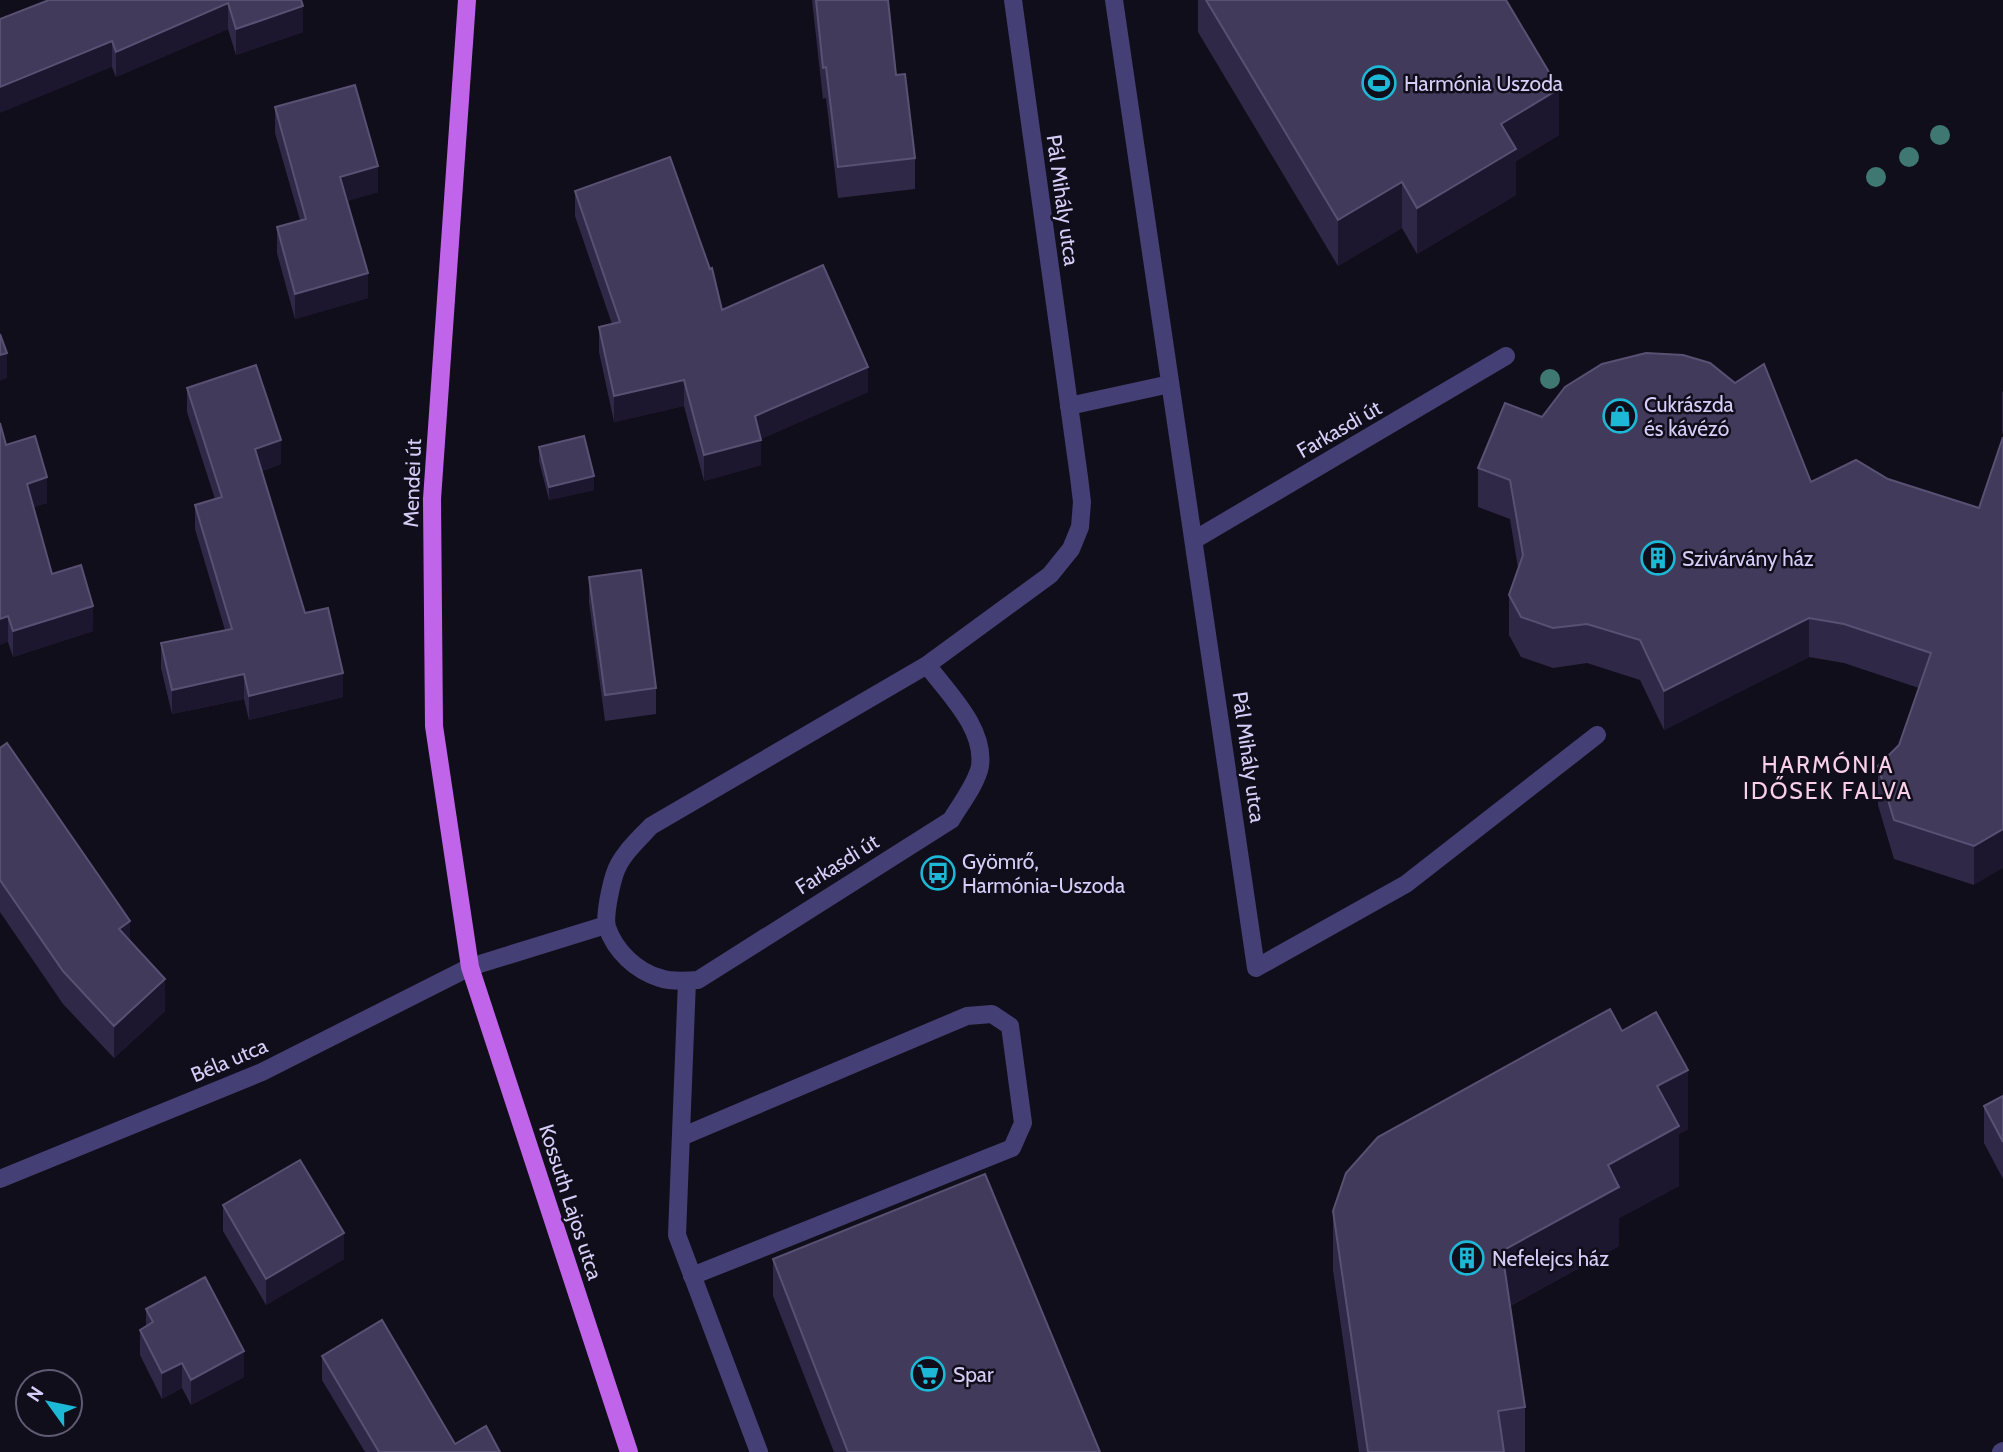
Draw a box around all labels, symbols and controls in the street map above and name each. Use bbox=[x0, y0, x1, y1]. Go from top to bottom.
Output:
sports icon: Harmónia Uszoda bbox=[1360, 64, 1398, 102]
place label: Harmónia Uszoda bbox=[1404, 71, 1563, 96]
street label: Pál Mihály utca bbox=[1041, 133, 1085, 267]
place label: Cukrászda és kávézó bbox=[1644, 392, 1734, 441]
street label: Farkasdi út bbox=[1292, 395, 1386, 463]
shop icon: Cukrászda és kávézó bbox=[1601, 397, 1639, 435]
street label: Mendei út bbox=[398, 438, 426, 528]
building icon: Szivárvány ház bbox=[1639, 539, 1677, 577]
place label: Szivárvány ház bbox=[1682, 546, 1814, 571]
street label: Pál Mihály utca bbox=[1227, 690, 1271, 824]
district label: HARMÓNIA IDŐSEK FALVA bbox=[1743, 751, 1913, 805]
street label: Farkasdi út bbox=[791, 829, 883, 899]
place label: Gyömrő, Harmónia-Uszoda bbox=[962, 849, 1125, 898]
bus stop icon: Gyömrő, Harmónia-Uszoda bbox=[919, 854, 957, 892]
street label: Béla utca bbox=[187, 1033, 271, 1087]
street label: Kossuth Lajos utca bbox=[533, 1121, 608, 1283]
building icon: Nefelejcs ház bbox=[1448, 1239, 1486, 1277]
place label: Nefelejcs ház bbox=[1492, 1246, 1609, 1272]
supermarket icon: Spar bbox=[909, 1355, 947, 1393]
place label: Spar bbox=[953, 1362, 994, 1387]
north arrow bbox=[14, 1368, 84, 1438]
text: N bbox=[22, 1382, 48, 1406]

